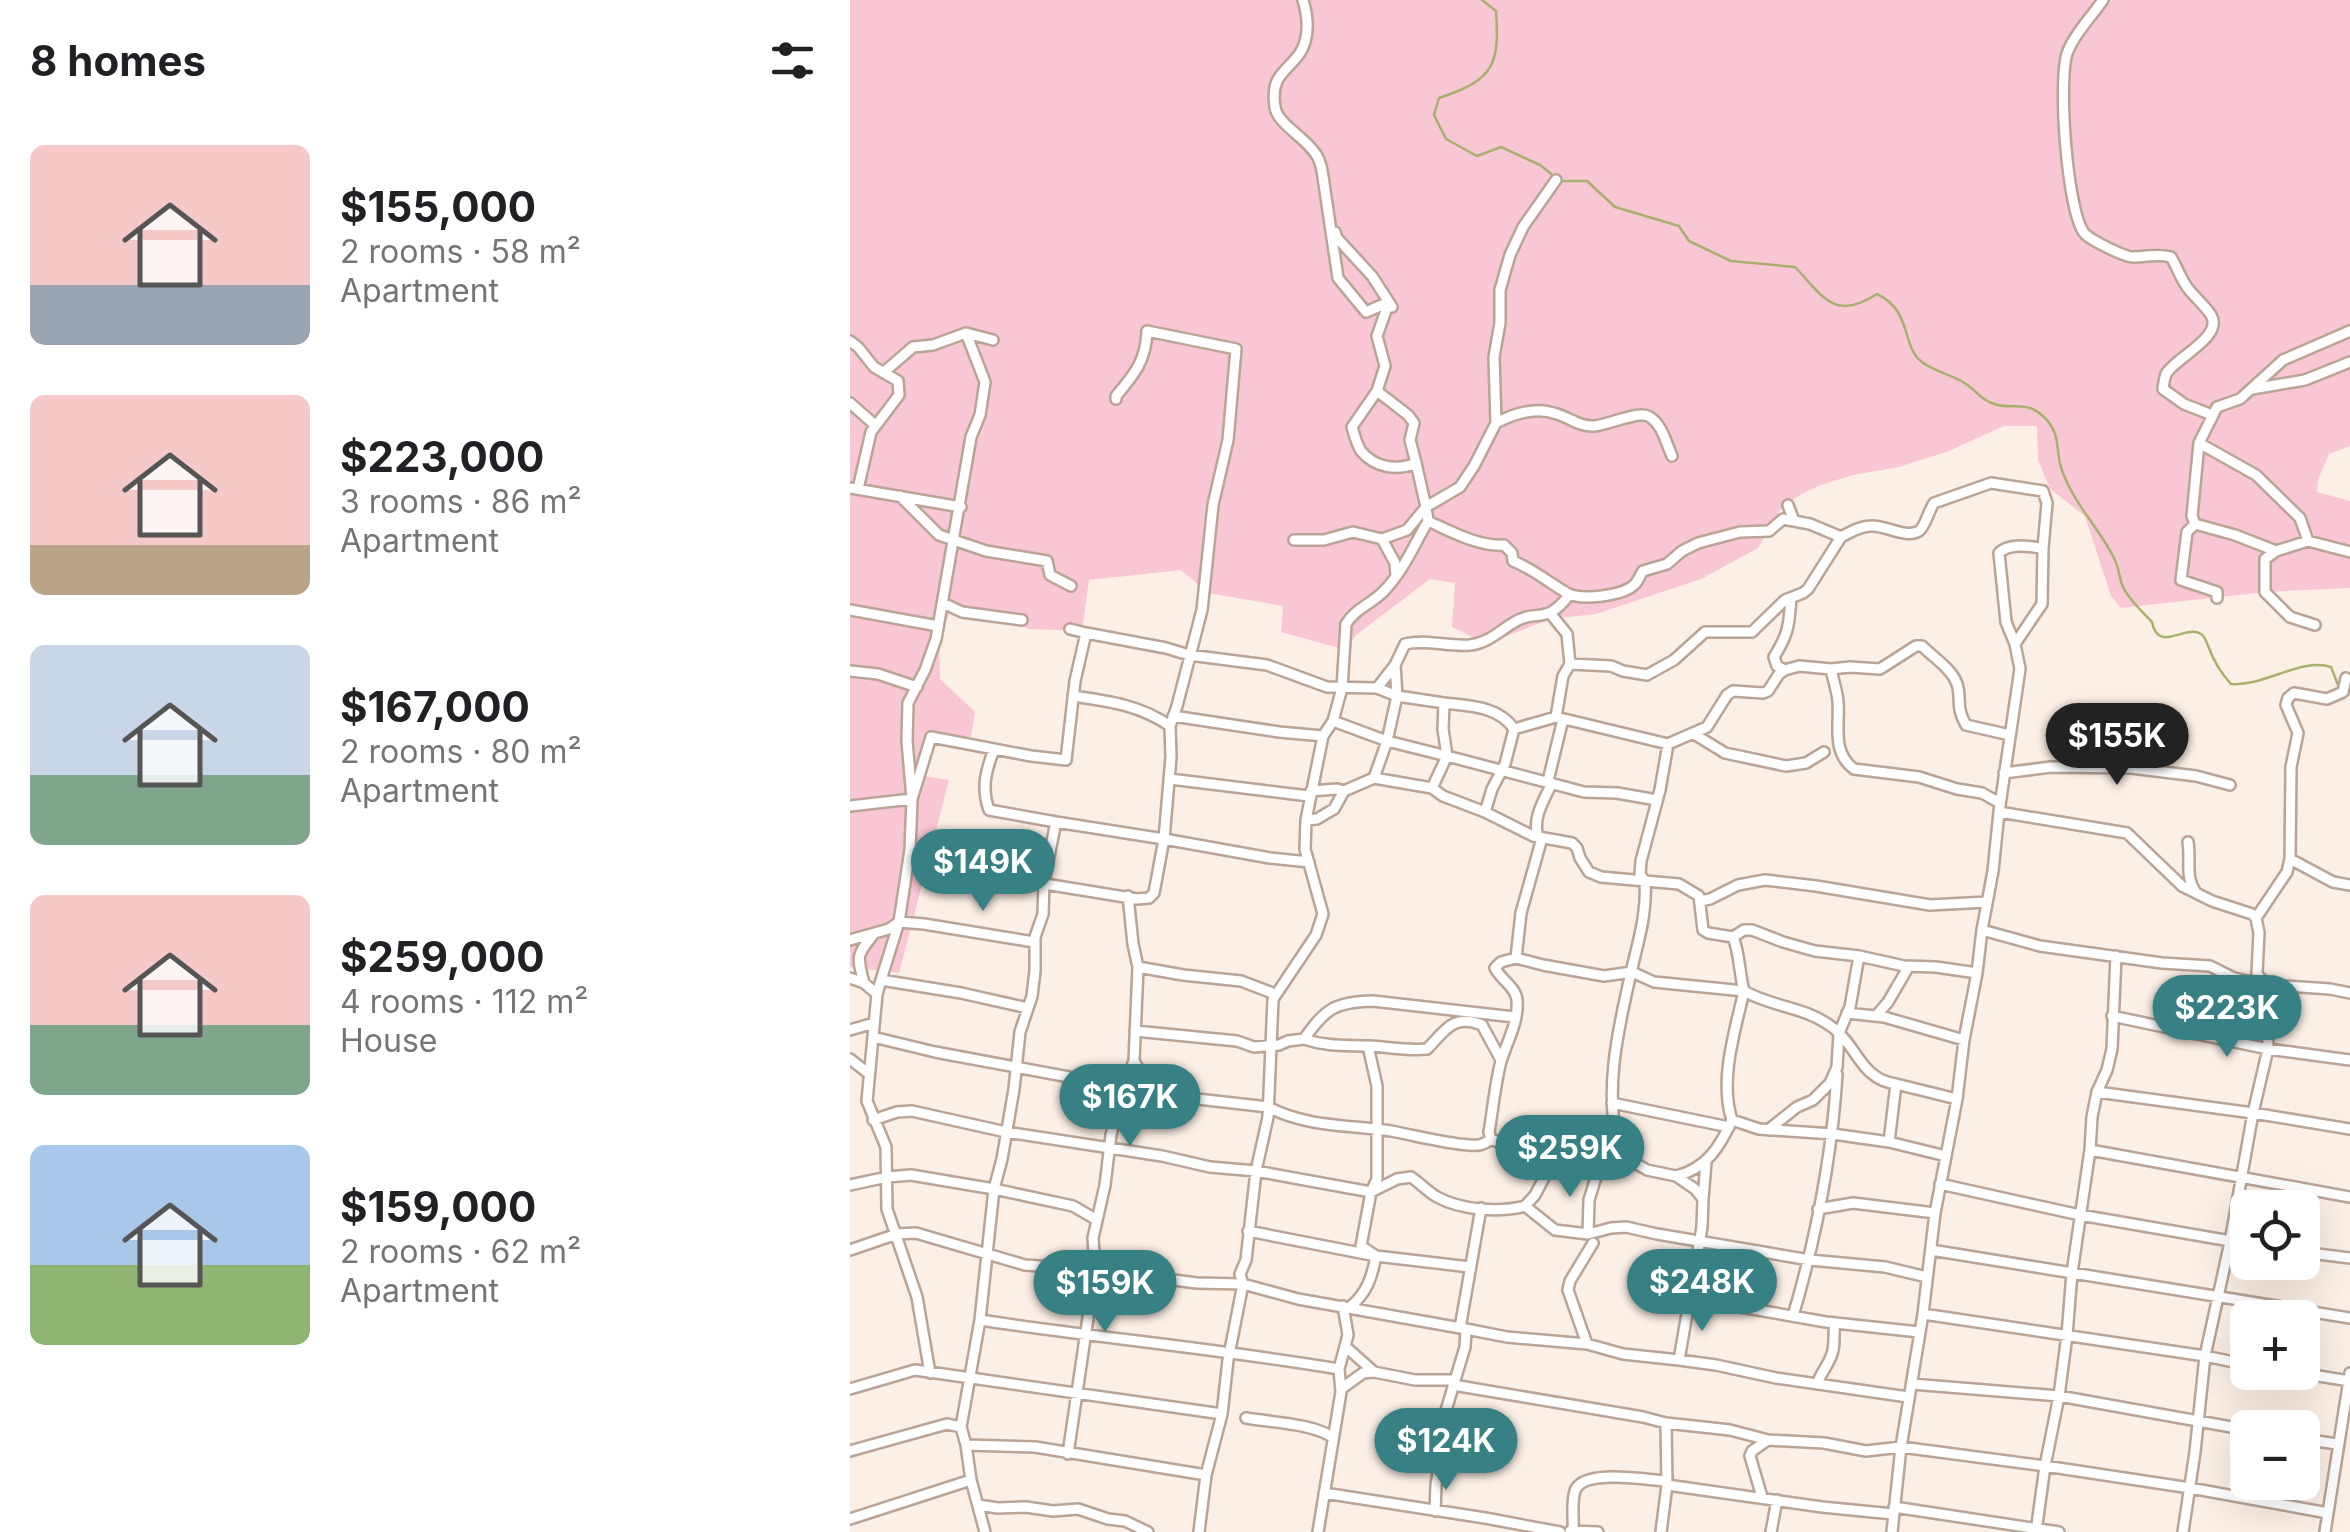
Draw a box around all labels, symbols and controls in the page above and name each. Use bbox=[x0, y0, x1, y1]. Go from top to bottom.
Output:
icon: filters bbox=[765, 33, 820, 88]
text: 8 homes bbox=[30, 35, 206, 86]
text: $155,000 bbox=[340, 181, 536, 232]
icon: home bbox=[110, 185, 230, 305]
text: 2 rooms · 58 m² bbox=[340, 232, 581, 271]
text: Apartment bbox=[340, 271, 499, 310]
text: $223,000 bbox=[340, 431, 544, 482]
icon: home bbox=[110, 435, 230, 555]
text: 3 rooms · 86 m² bbox=[340, 482, 582, 521]
text: Apartment bbox=[340, 521, 499, 560]
text: $167,000 bbox=[340, 681, 530, 732]
icon: home bbox=[110, 685, 230, 805]
pin: $155K bbox=[2047, 703, 2187, 788]
text: $155K bbox=[2068, 716, 2166, 755]
text: 2 rooms · 80 m² bbox=[340, 732, 582, 771]
text: Apartment bbox=[340, 771, 499, 810]
pin: $149K bbox=[913, 829, 1053, 914]
text: $149K bbox=[933, 842, 1033, 881]
text: $259,000 bbox=[340, 931, 545, 982]
icon: home bbox=[110, 935, 230, 1055]
pin: $223K bbox=[2157, 975, 2297, 1060]
text: 4 rooms · 112 m² bbox=[340, 982, 588, 1021]
text: $223K bbox=[2175, 988, 2279, 1027]
text: House bbox=[340, 1021, 437, 1060]
pin: $167K bbox=[1060, 1064, 1200, 1149]
text: $167K bbox=[1081, 1077, 1179, 1116]
pin: $259K bbox=[1500, 1115, 1640, 1200]
text: $259K bbox=[1517, 1128, 1623, 1167]
text: $159,000 bbox=[340, 1181, 536, 1232]
icon: home bbox=[110, 1185, 230, 1305]
map controls bbox=[2230, 1190, 2320, 1500]
button: locate bbox=[2230, 1190, 2320, 1280]
text: 2 rooms · 62 m² bbox=[340, 1232, 581, 1271]
pin: $248K bbox=[1632, 1249, 1772, 1334]
pin: $159K bbox=[1035, 1250, 1175, 1335]
text: $248K bbox=[1649, 1262, 1755, 1301]
text: $159K bbox=[1056, 1263, 1155, 1302]
text: Apartment bbox=[340, 1271, 499, 1310]
button: + bbox=[2230, 1300, 2320, 1390]
pin: $124K bbox=[1376, 1408, 1516, 1493]
button: − bbox=[2230, 1410, 2320, 1500]
text: $124K bbox=[1396, 1421, 1496, 1460]

